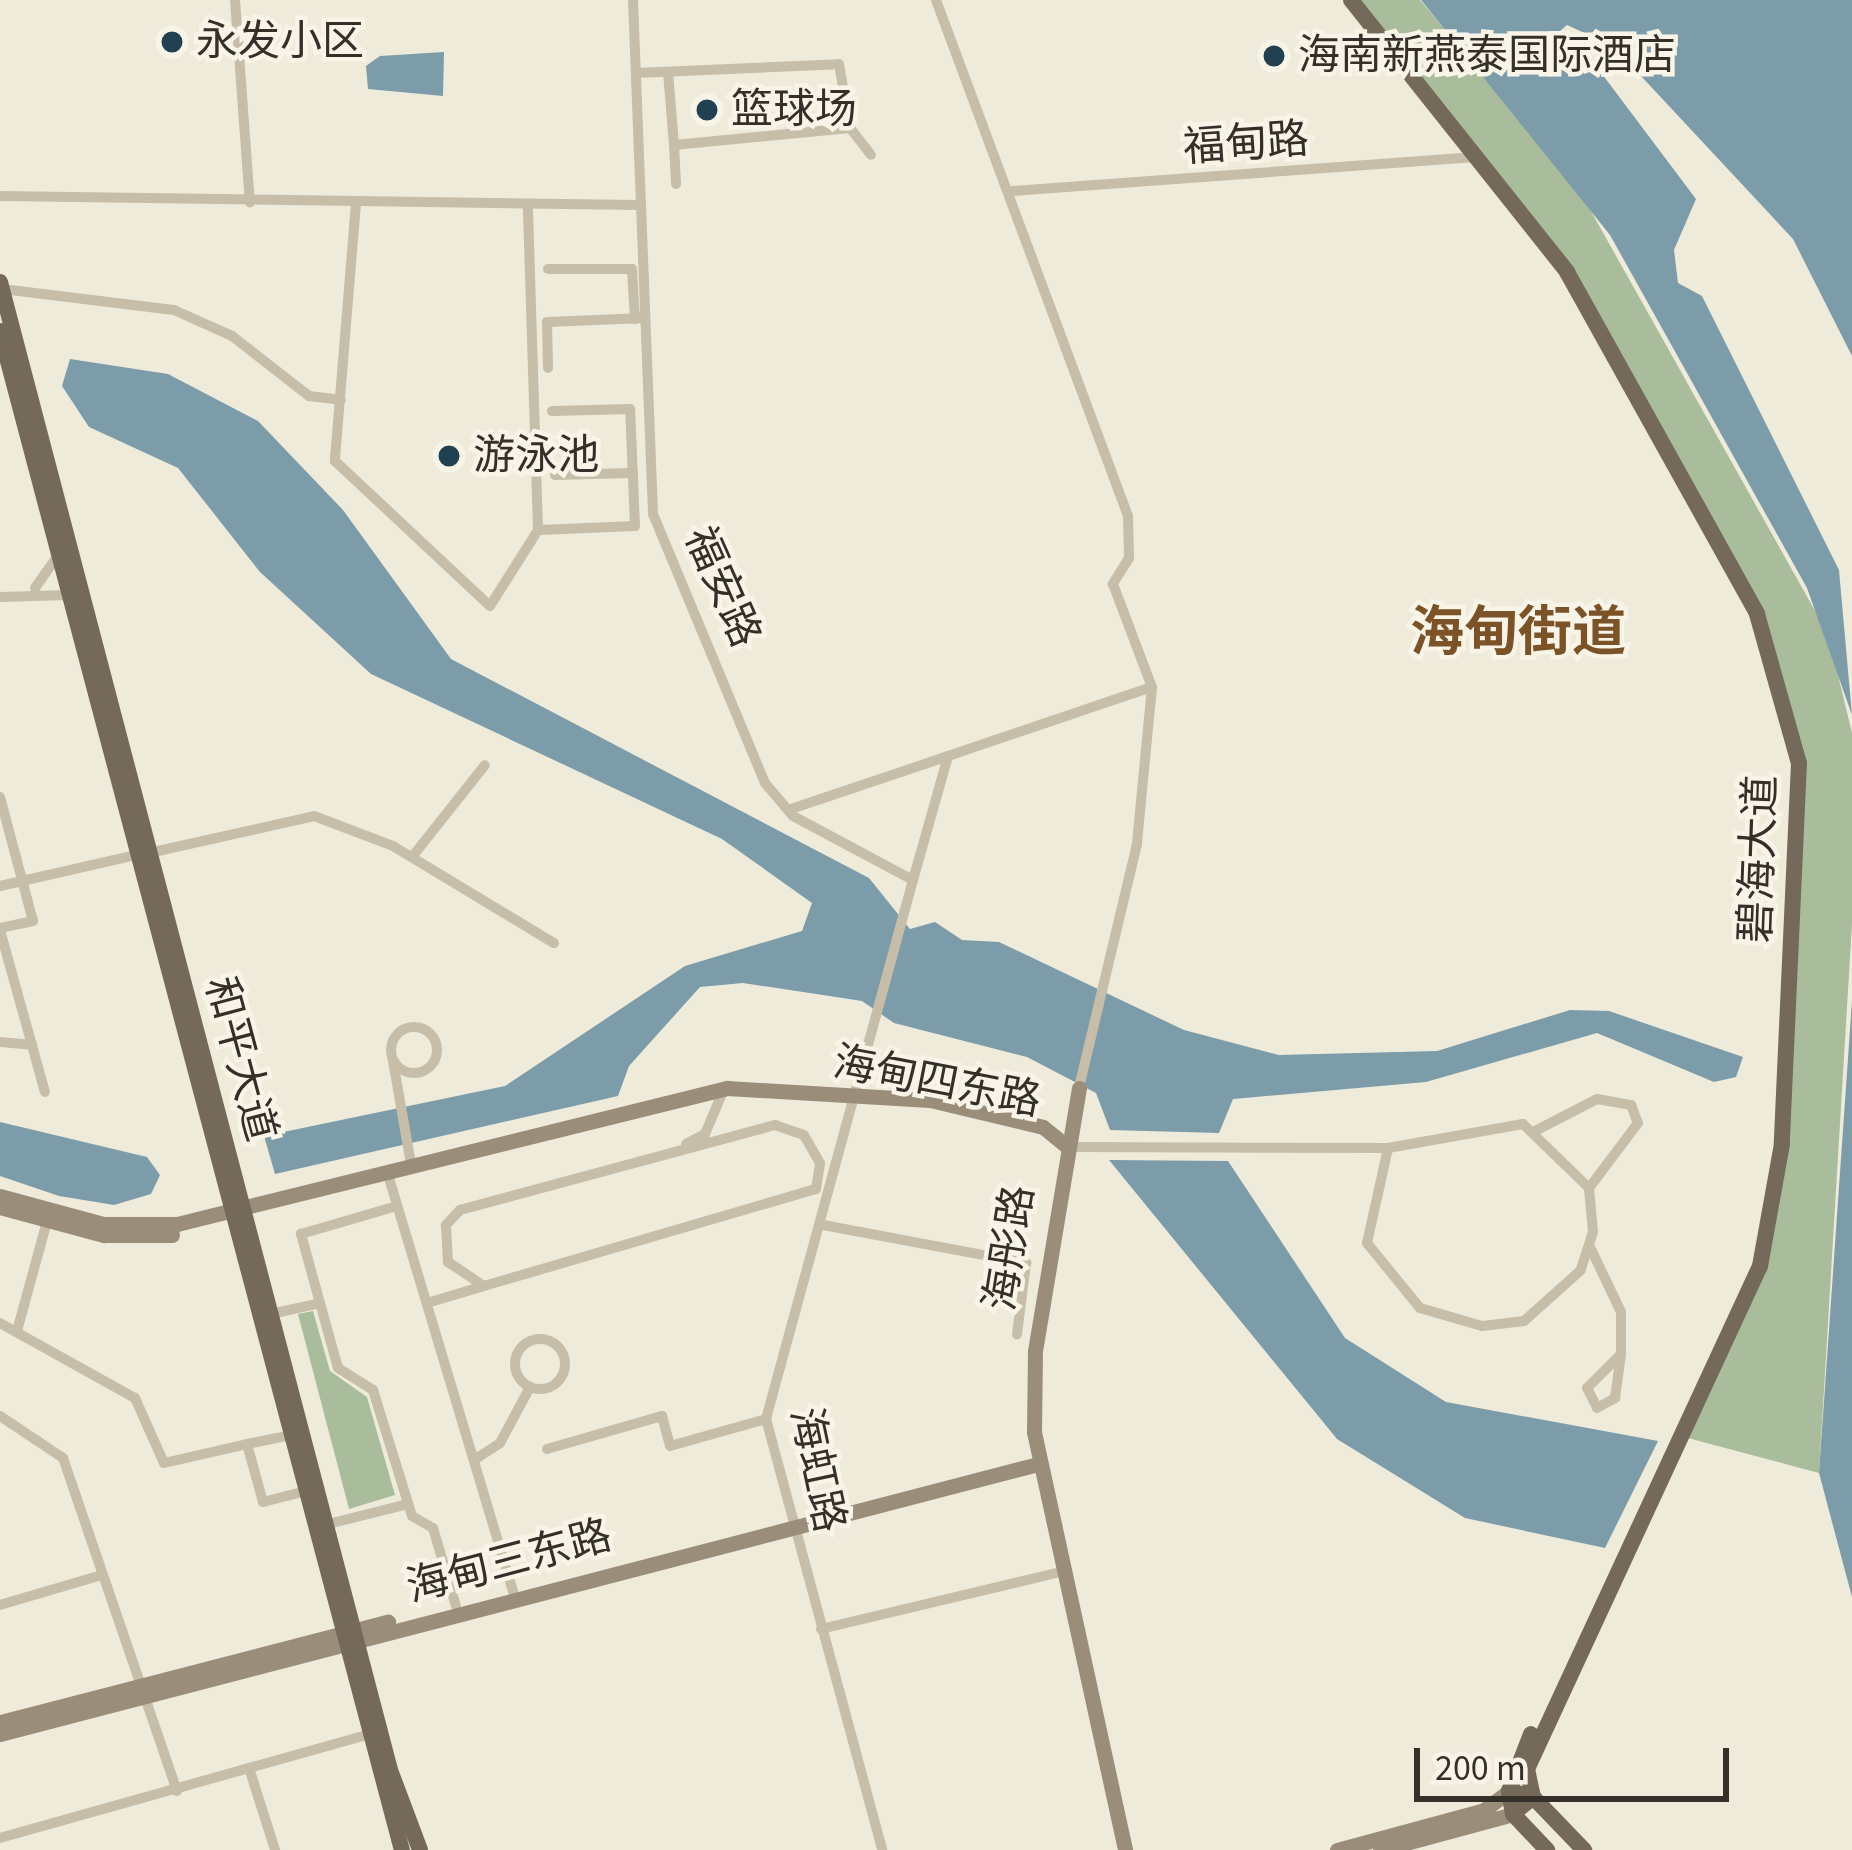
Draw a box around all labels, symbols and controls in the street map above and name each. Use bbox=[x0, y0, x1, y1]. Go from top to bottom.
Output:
place label: 永发小区 bbox=[196, 17, 364, 67]
marker: 永发小区 bbox=[159, 29, 185, 55]
place label: 海南新燕泰国际酒店 bbox=[1298, 31, 1676, 81]
marker: 海南新燕泰国际酒店 bbox=[1261, 43, 1287, 69]
place label: 篮球场 bbox=[731, 85, 857, 135]
marker: 篮球场 bbox=[694, 97, 720, 123]
street label: 福甸路 bbox=[1181, 114, 1311, 174]
place label: 游泳池 bbox=[473, 431, 599, 481]
marker: 游泳池 bbox=[436, 443, 462, 469]
street label: 福安路 bbox=[673, 519, 771, 655]
district label: 海甸街道 bbox=[1410, 602, 1626, 666]
street label: 碧海大道 bbox=[1731, 774, 1787, 944]
street label: 和平大道 bbox=[194, 971, 286, 1147]
street label: 海甸四东路 bbox=[829, 1037, 1045, 1127]
street label: 海彤路 bbox=[975, 1182, 1045, 1314]
street label: 海虹路 bbox=[779, 1403, 855, 1537]
street label: 海甸三东路 bbox=[401, 1510, 617, 1614]
scale bar bbox=[1420, 1724, 1735, 1798]
text: 200 m bbox=[1435, 1743, 1526, 1794]

